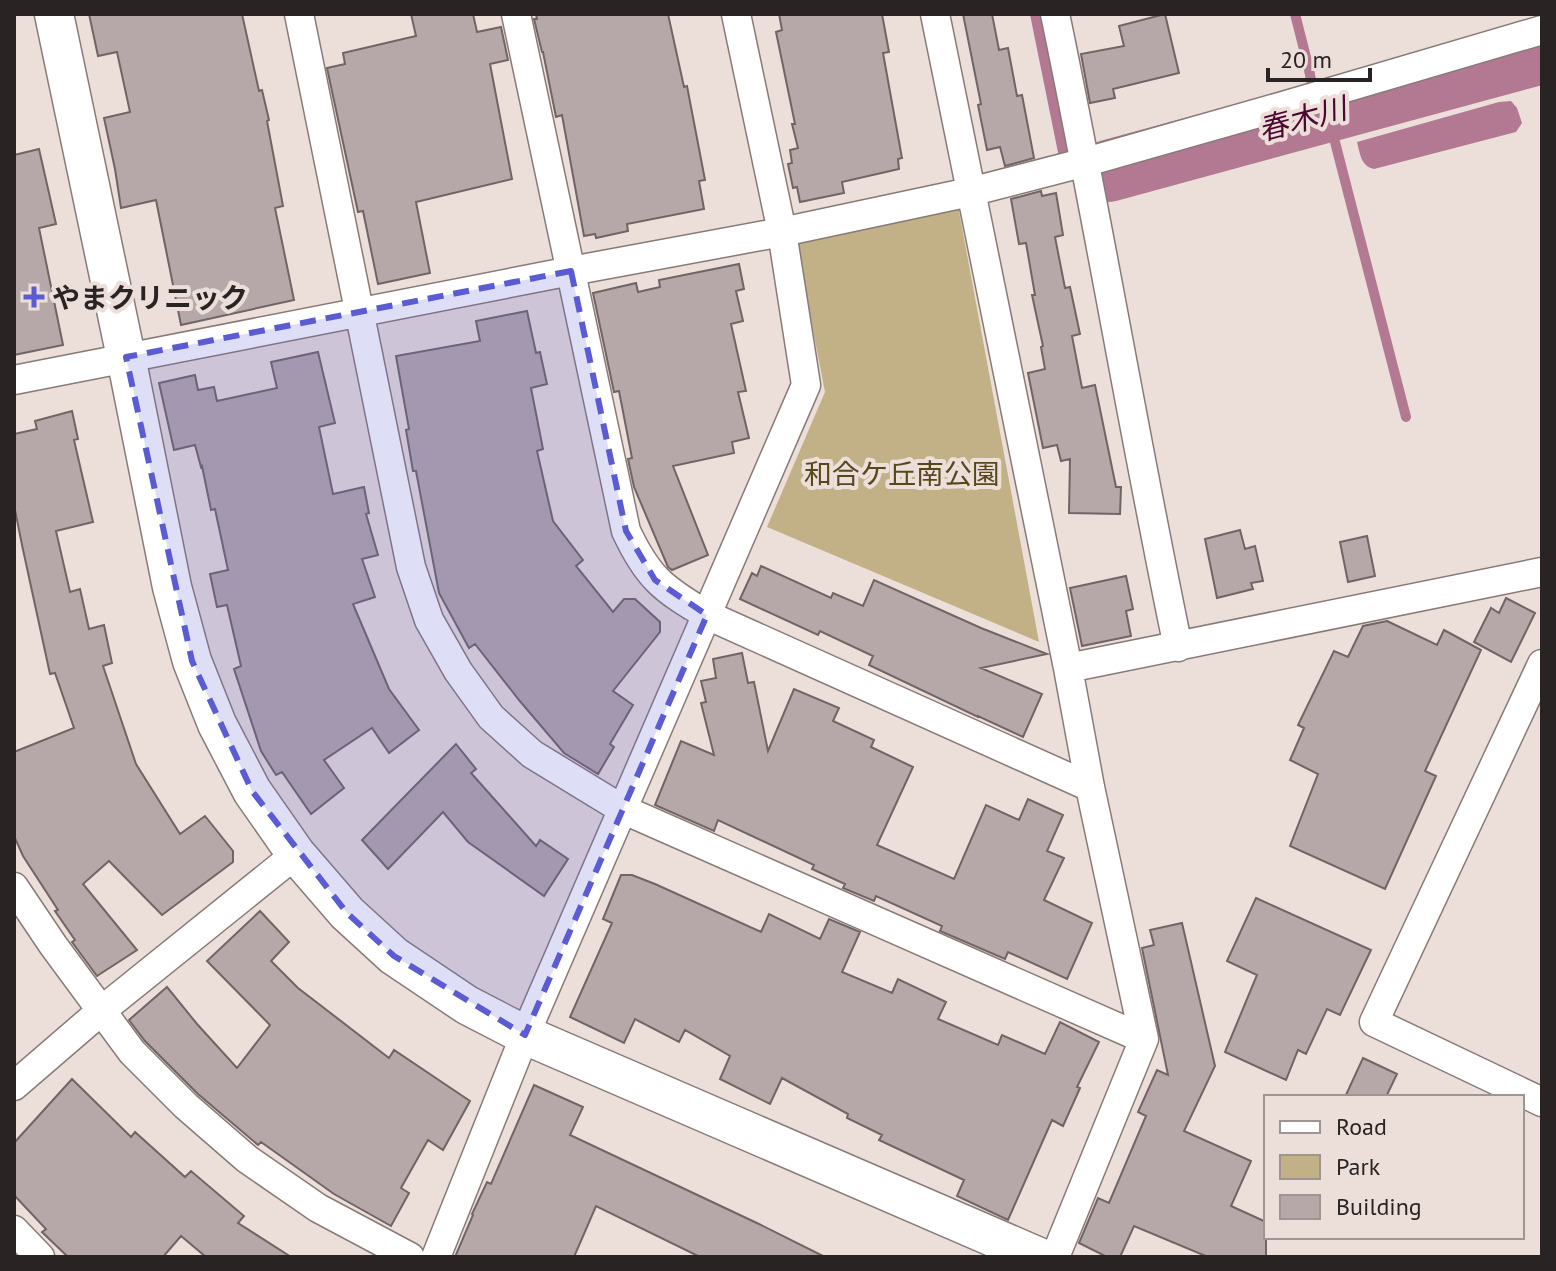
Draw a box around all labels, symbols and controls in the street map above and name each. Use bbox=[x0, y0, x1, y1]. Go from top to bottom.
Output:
scale bar bbox=[1268, 32, 1370, 82]
text: 20 m bbox=[1280, 44, 1332, 75]
water label: 春木川 bbox=[1253, 87, 1353, 148]
place label: やまクリニック bbox=[52, 279, 248, 316]
marker: やまクリニック bbox=[23, 286, 45, 308]
park label: 和合ケ丘南公園 bbox=[804, 455, 1000, 492]
legend bbox=[1264, 1095, 1524, 1239]
text: Road bbox=[1336, 1111, 1387, 1142]
text: Park bbox=[1336, 1151, 1381, 1182]
text: Building bbox=[1336, 1191, 1422, 1222]

